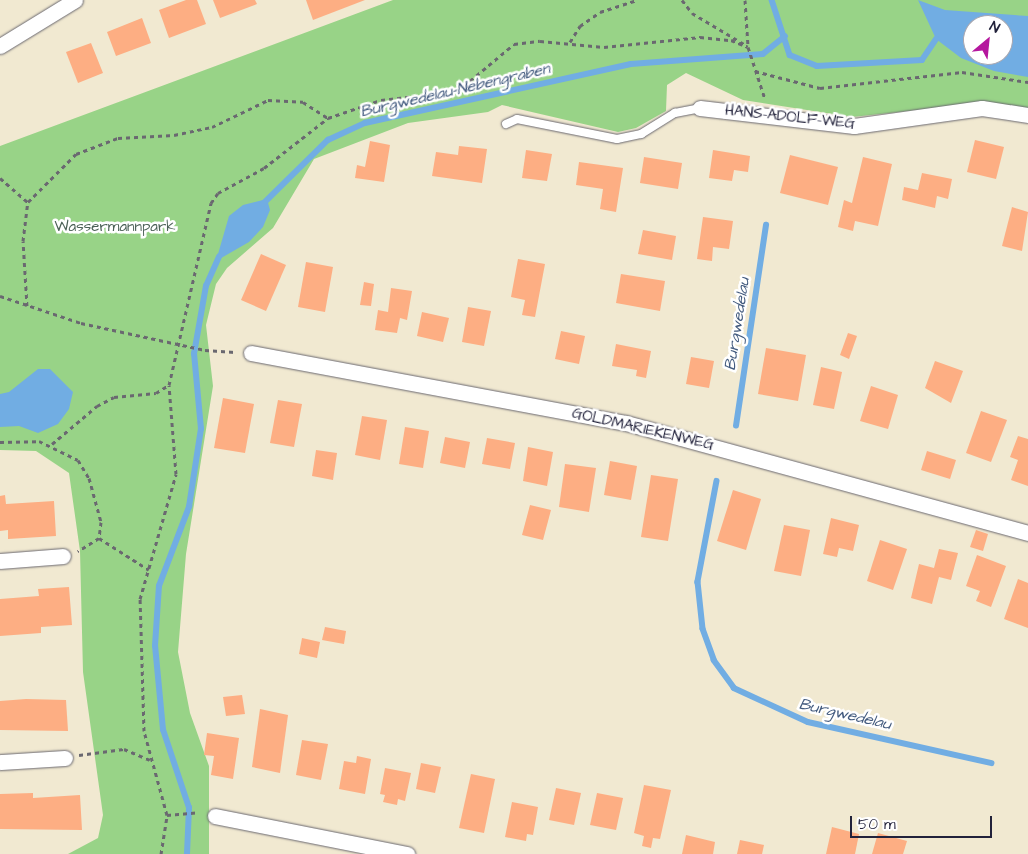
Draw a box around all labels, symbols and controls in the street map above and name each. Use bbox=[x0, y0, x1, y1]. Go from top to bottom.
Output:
north arrow bbox=[963, 15, 1013, 65]
text: N bbox=[986, 17, 1003, 39]
water label: Burgwedelau-Nebengraben bbox=[358, 59, 552, 121]
street label: HANS-ADOLF-WEG bbox=[724, 101, 856, 133]
park label: Wassermannpark bbox=[55, 218, 175, 236]
water label: Burgwedelau bbox=[720, 276, 754, 372]
street label: GOLDMARIEKENWEG bbox=[570, 404, 716, 454]
water label: Burgwedelau bbox=[797, 694, 893, 734]
scale bar bbox=[853, 806, 996, 838]
text: 50 m bbox=[858, 814, 896, 835]

